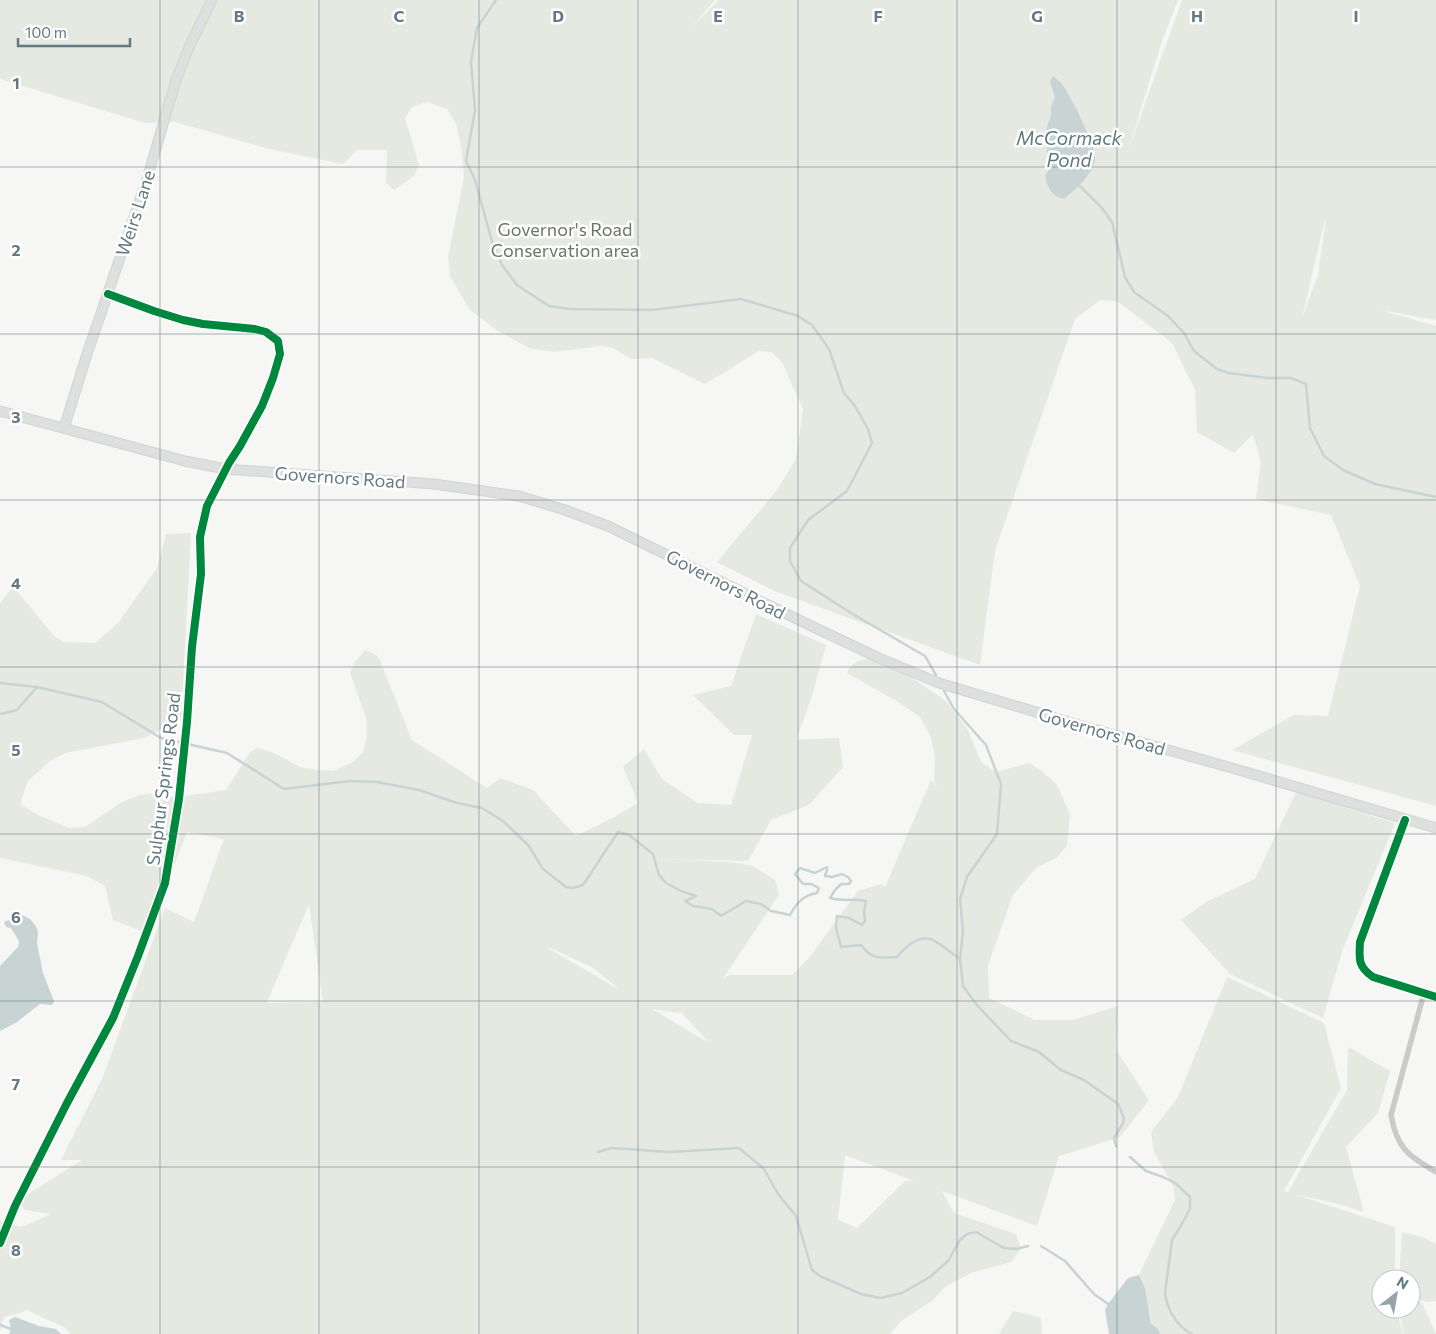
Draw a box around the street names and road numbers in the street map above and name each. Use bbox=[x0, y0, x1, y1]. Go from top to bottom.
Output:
street label: Weirs Lane bbox=[111, 167, 159, 259]
street label: Governors Road bbox=[274, 461, 406, 493]
street label: Governors Road bbox=[663, 544, 789, 624]
street label: Sulphur Springs Road bbox=[142, 692, 184, 866]
street label: Governors Road bbox=[1036, 702, 1168, 760]

